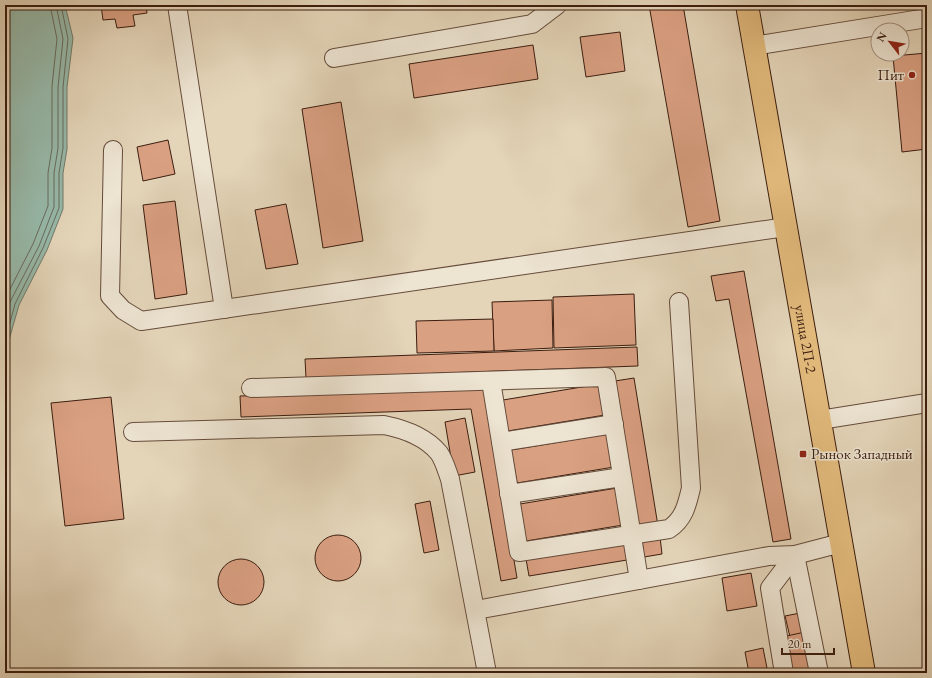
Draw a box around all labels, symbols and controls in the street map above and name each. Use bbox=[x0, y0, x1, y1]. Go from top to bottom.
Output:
north arrow bbox=[870, 22, 910, 62]
text: N bbox=[873, 29, 890, 44]
place label: Пит bbox=[878, 65, 904, 84]
marker: Пит bbox=[907, 70, 917, 80]
street label: улица 2П-2 bbox=[791, 303, 821, 375]
place label: Рынок Западный bbox=[811, 444, 913, 463]
marker: Рынок Западный bbox=[798, 449, 808, 459]
scale bar bbox=[782, 630, 834, 656]
text: 20 m bbox=[788, 636, 812, 652]

